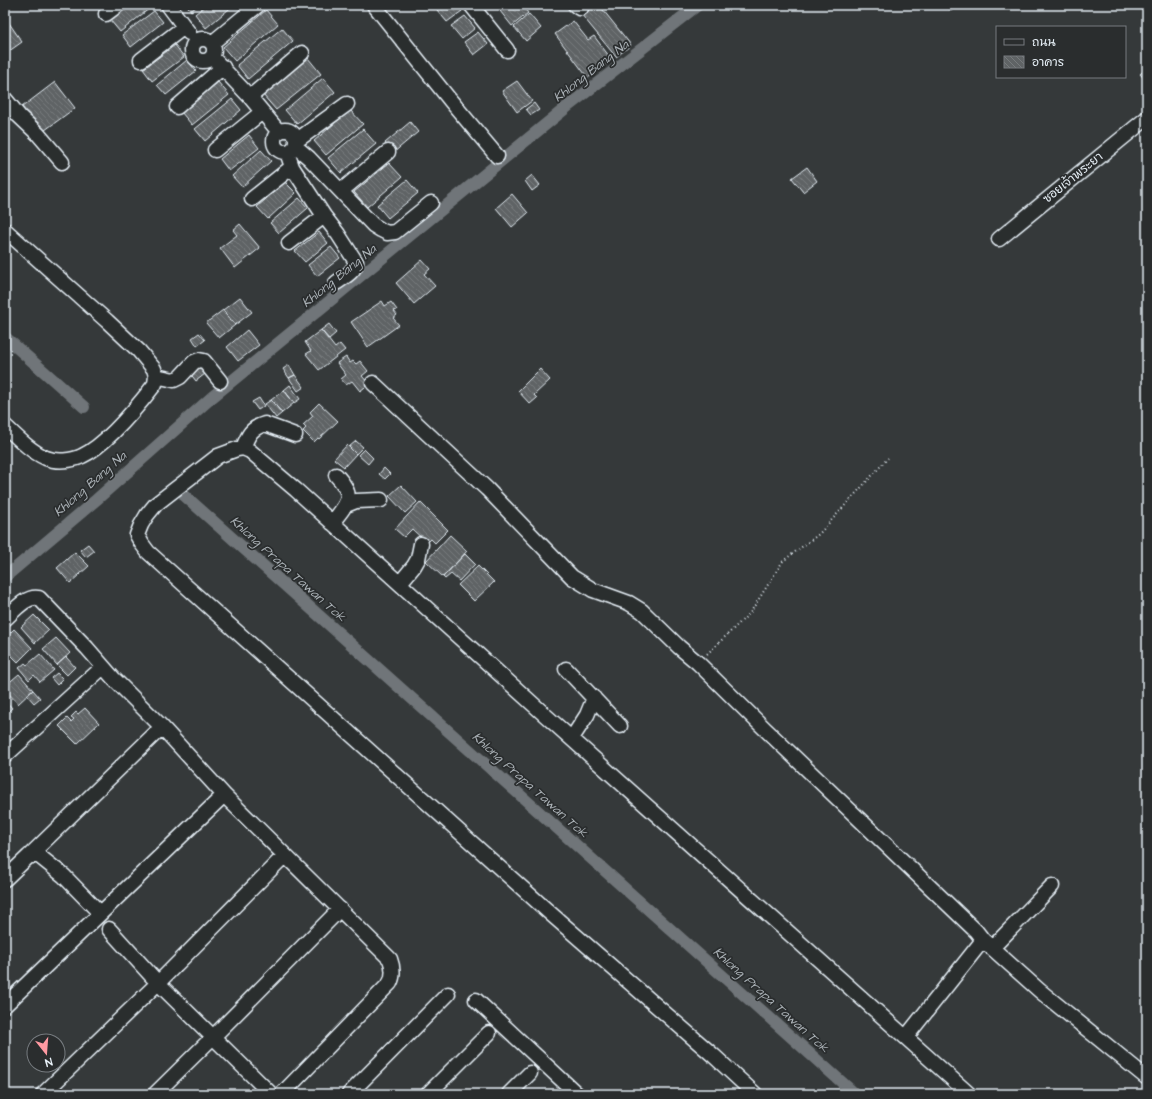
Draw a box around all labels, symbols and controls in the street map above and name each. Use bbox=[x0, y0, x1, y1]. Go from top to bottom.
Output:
legend bbox=[996, 26, 1126, 78]
text: ถนน bbox=[1032, 34, 1056, 51]
water label: Khlong Bang Na bbox=[550, 35, 634, 107]
text: อาคาร bbox=[1032, 54, 1064, 71]
street label: ซอยเจ้าพระยา bbox=[1039, 149, 1107, 207]
water label: Khlong Bang Na bbox=[298, 239, 382, 312]
water label: Khlong Bang Na bbox=[50, 446, 132, 521]
water label: Khlong Prapa Tawan Tok bbox=[226, 512, 351, 627]
water label: Khlong Prapa Tawan Tok bbox=[468, 728, 593, 843]
water label: Khlong Prapa Tawan Tok bbox=[709, 943, 834, 1058]
north arrow bbox=[26, 1033, 66, 1073]
text: N bbox=[43, 1054, 54, 1070]

